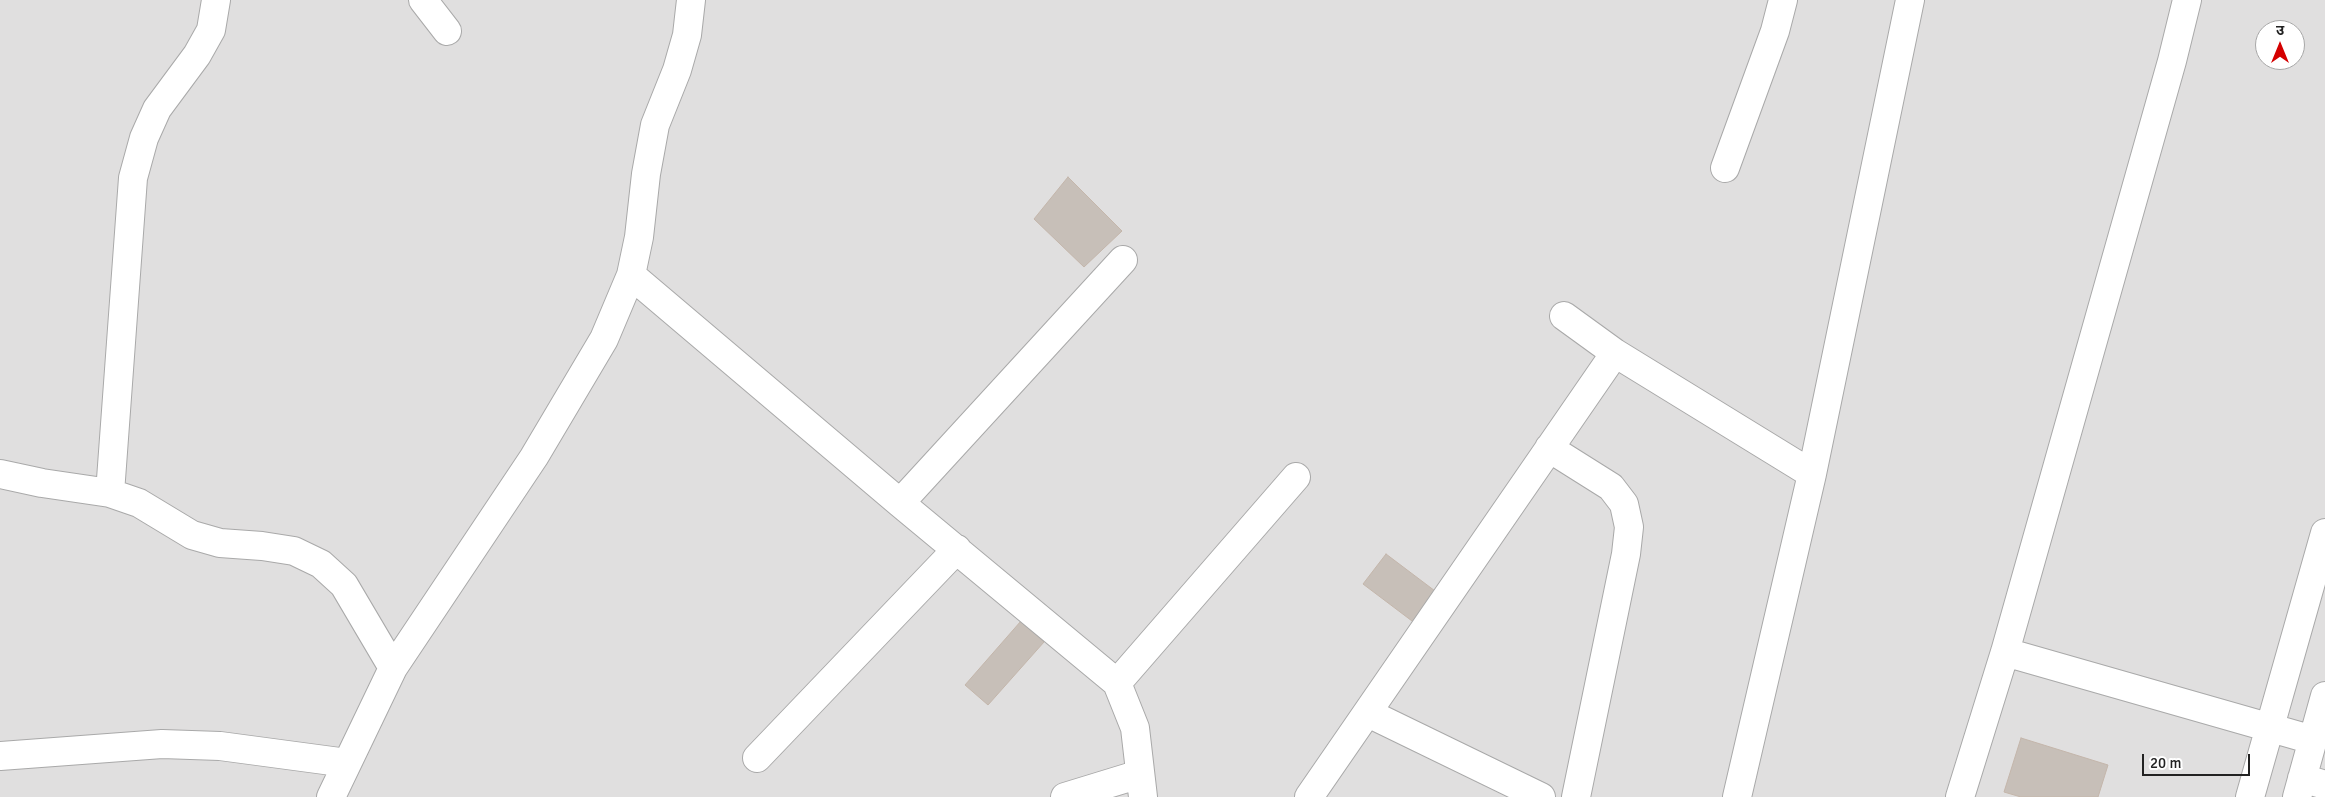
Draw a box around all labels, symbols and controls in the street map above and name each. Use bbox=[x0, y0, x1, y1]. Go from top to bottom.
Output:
north arrow bbox=[2255, 20, 2305, 70]
text: उ bbox=[2276, 22, 2284, 39]
scale bar bbox=[2145, 744, 2252, 776]
text: 20 m bbox=[2150, 754, 2181, 772]

